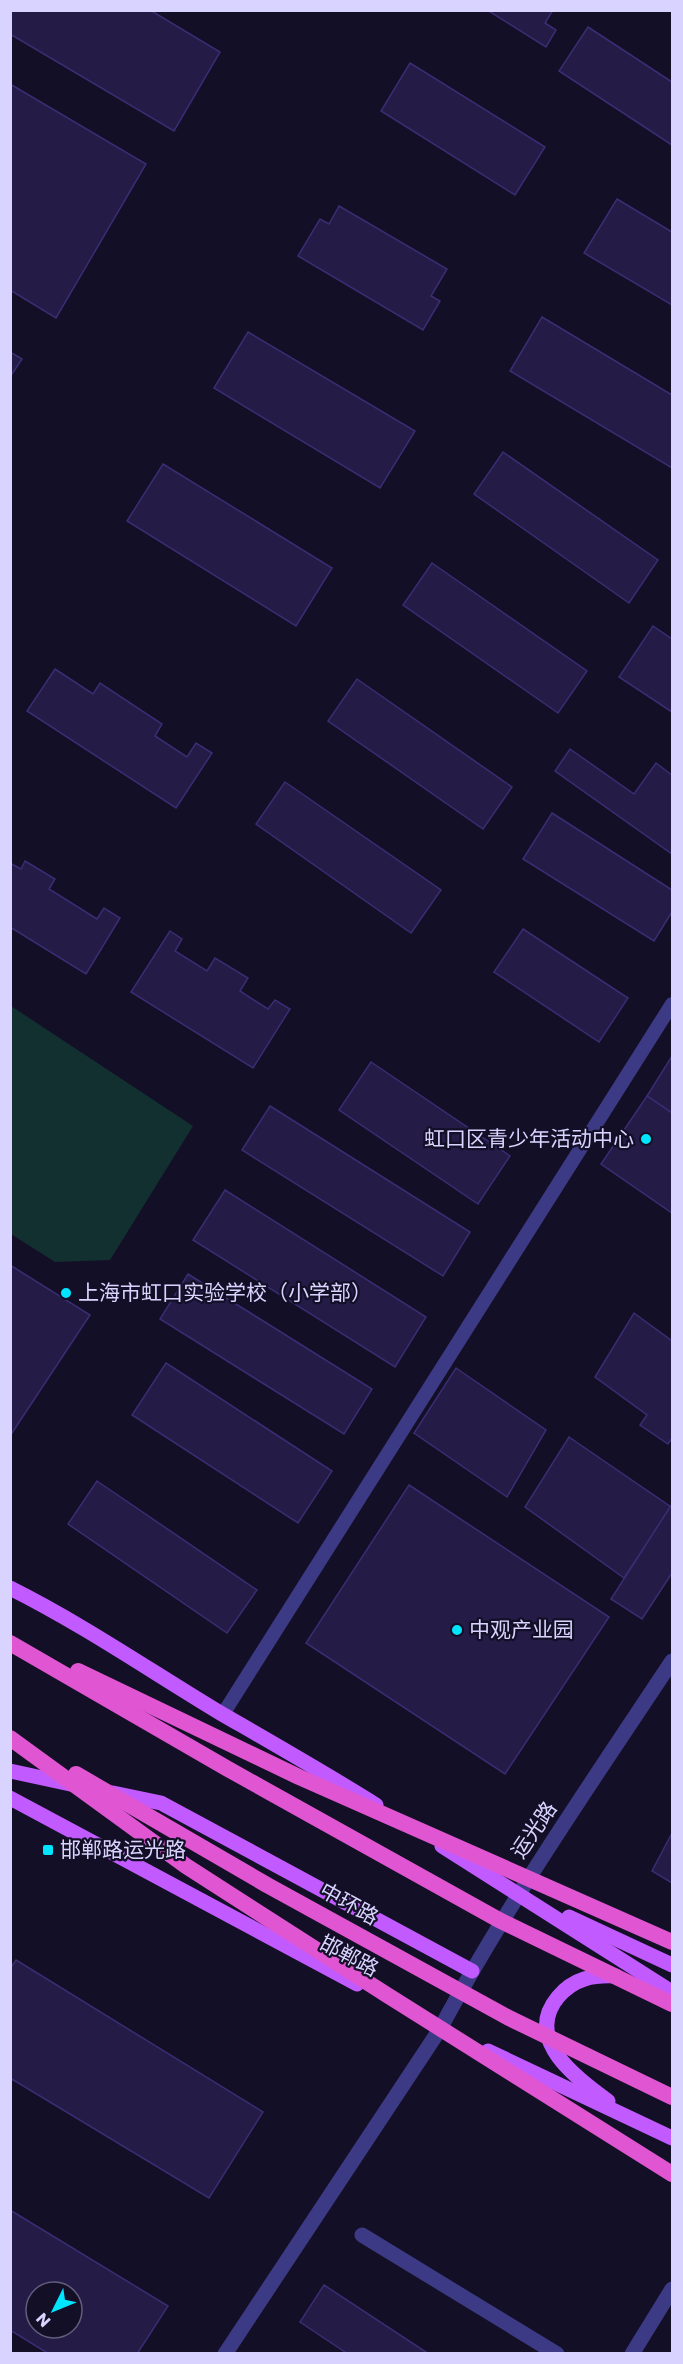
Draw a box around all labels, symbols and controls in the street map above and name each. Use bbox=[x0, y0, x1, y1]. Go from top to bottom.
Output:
place label: 虹口区青少年活动中心 bbox=[424, 1124, 634, 1153]
marker: 虹口区青少年活动中心 bbox=[639, 1132, 653, 1146]
place label: 上海市虹口实验学校（小学部） bbox=[78, 1278, 372, 1307]
marker: 上海市虹口实验学校（小学部） bbox=[59, 1286, 73, 1300]
place label: 中观产业园 bbox=[469, 1615, 574, 1644]
marker: 中观产业园 bbox=[450, 1623, 464, 1637]
street label: 运光路 bbox=[504, 1795, 563, 1864]
place label: 邯郸路运光路 bbox=[60, 1835, 186, 1864]
marker: 邯郸路运光路 bbox=[41, 1843, 55, 1857]
street label: 中环路 bbox=[315, 1876, 384, 1932]
street label: 邯郸路 bbox=[315, 1928, 384, 1983]
north arrow bbox=[24, 2280, 84, 2340]
text: N bbox=[31, 2308, 56, 2332]

